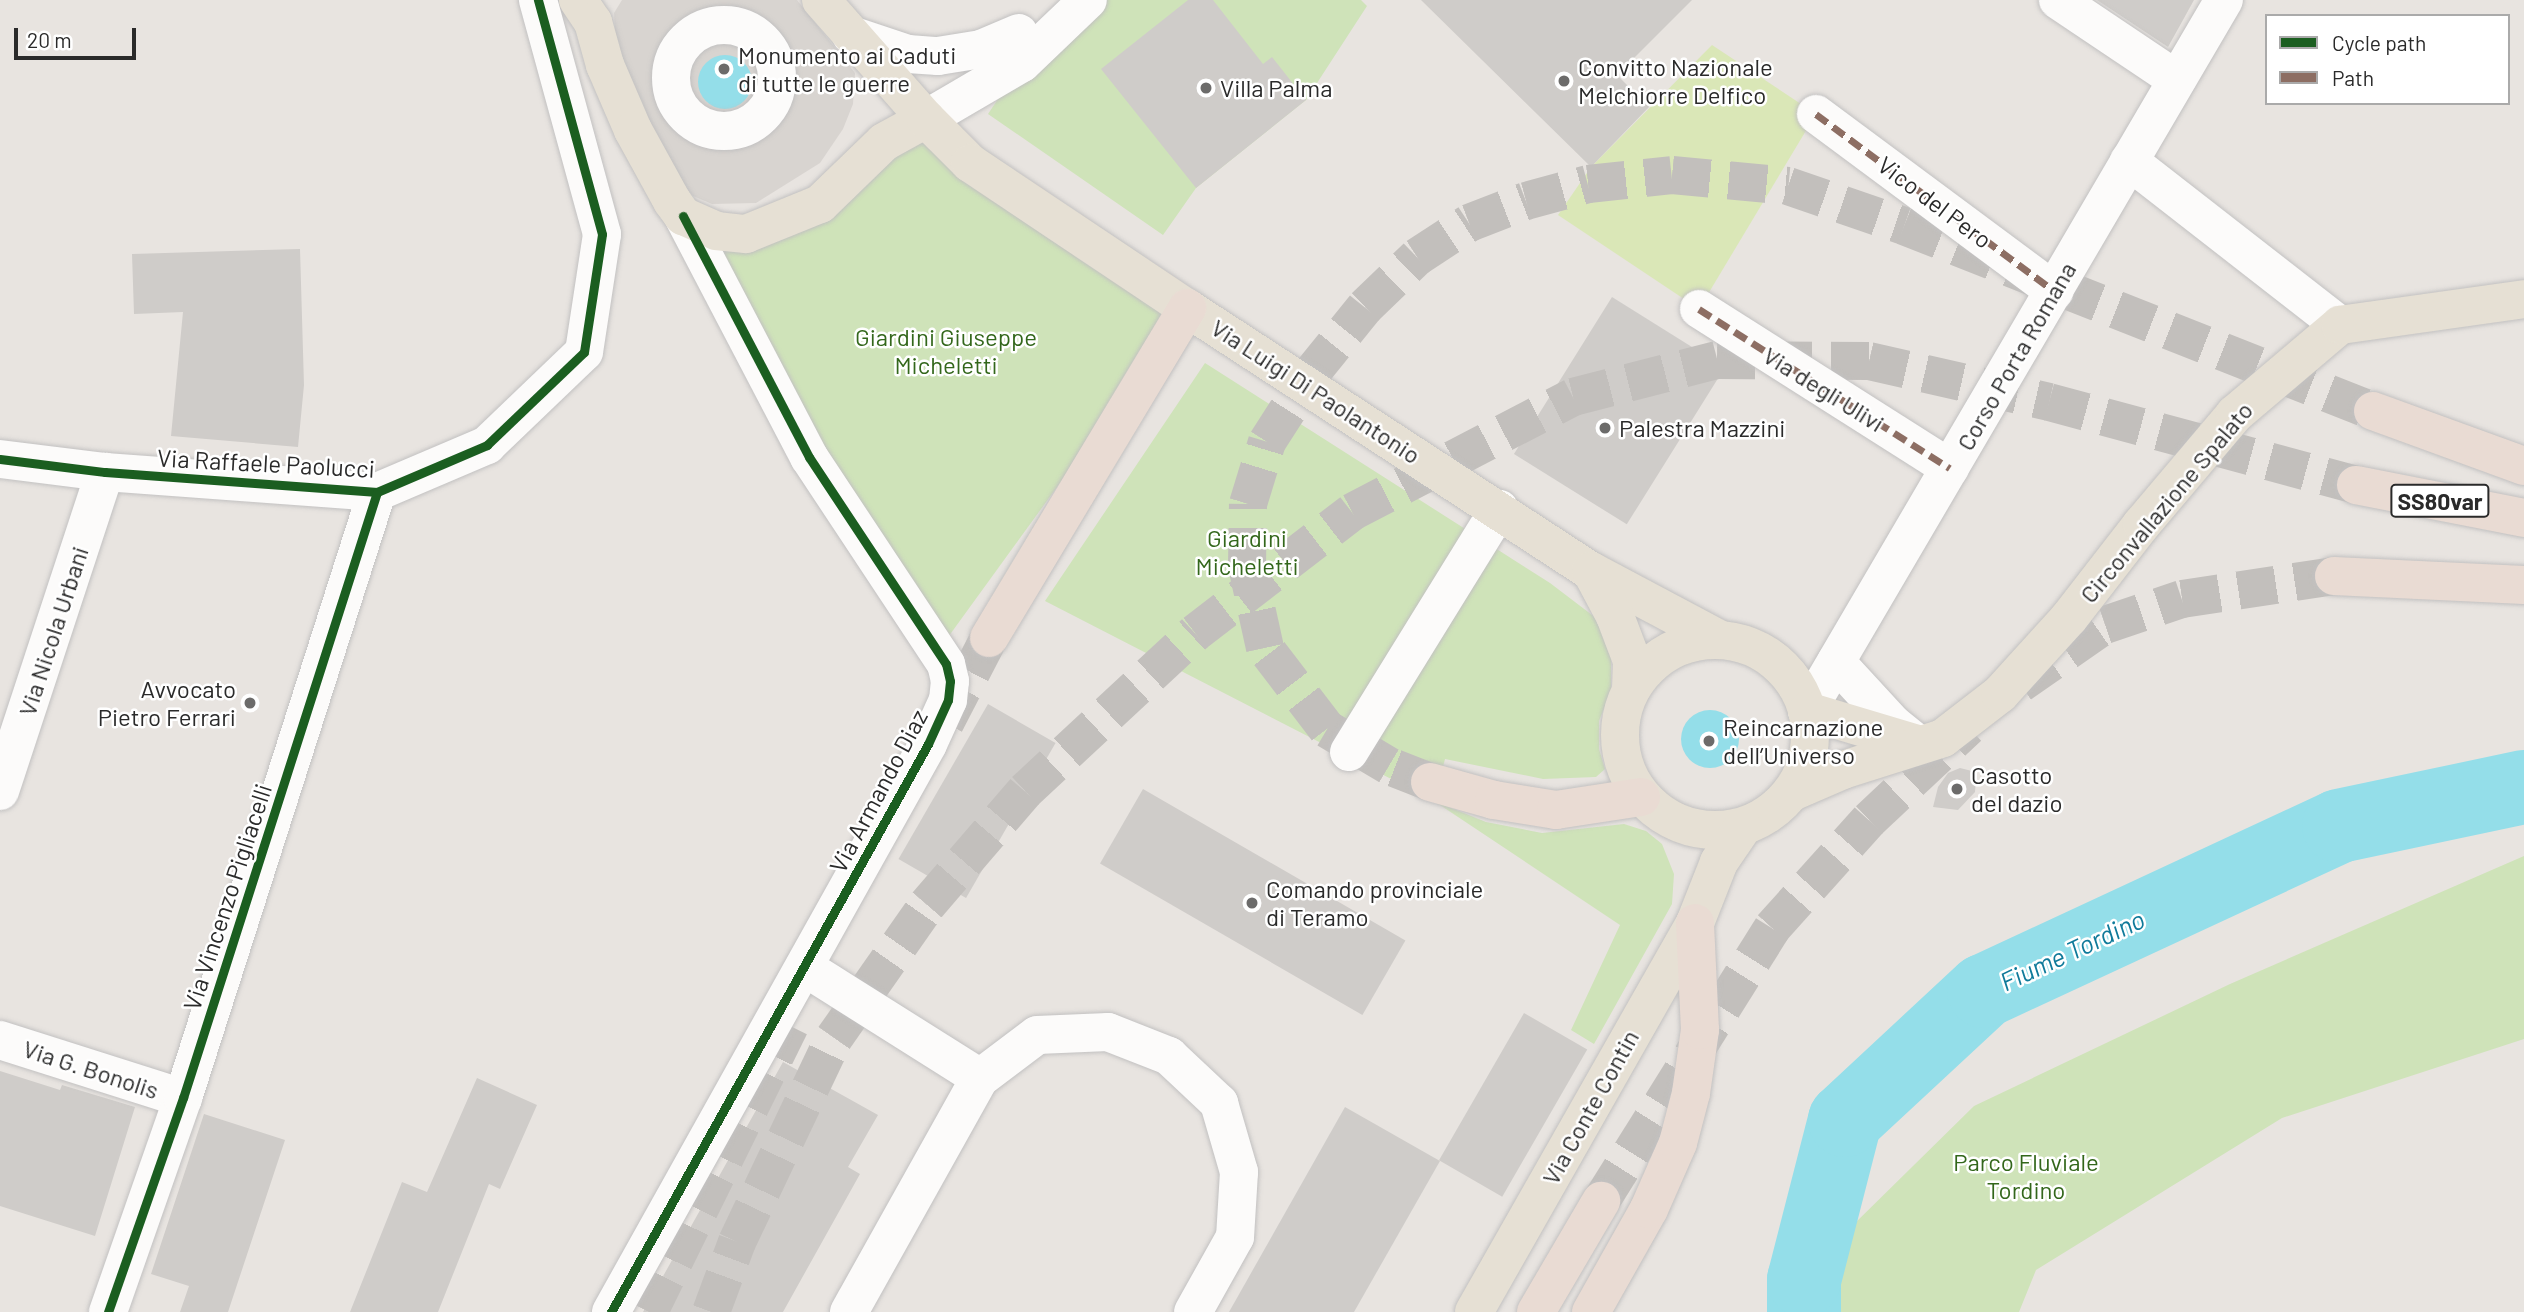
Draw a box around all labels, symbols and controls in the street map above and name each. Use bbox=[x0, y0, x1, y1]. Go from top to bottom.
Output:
scale bar bbox=[18, 14, 140, 58]
legend bbox=[2265, 14, 2510, 105]
text: 20 m bbox=[27, 27, 72, 52]
text: Cycle path bbox=[2332, 30, 2426, 55]
place label: Monumento ai Caduti di tutte le guerre bbox=[738, 41, 956, 97]
place label: Convitto Nazionale Melchiorre Delfico bbox=[1578, 53, 1773, 109]
marker: Monumento ai Caduti di tutte le guerre bbox=[716, 61, 732, 77]
text: Path bbox=[2332, 65, 2374, 90]
marker: Convitto Nazionale Melchiorre Delfico bbox=[1556, 73, 1572, 89]
place label: Villa Palma bbox=[1220, 74, 1332, 102]
marker: Villa Palma bbox=[1198, 80, 1214, 96]
street label: Vico del Pero bbox=[1872, 150, 1998, 254]
street label: Corso Porta Romana bbox=[1950, 257, 2082, 455]
street label: Via Luigi Di Paolantonio bbox=[1206, 313, 1426, 469]
park label: Giardini Giuseppe Micheletti bbox=[855, 323, 1037, 379]
street label: Via degli Ulivi bbox=[1758, 340, 1890, 438]
street label: Circonvallazione Spalato bbox=[2074, 396, 2258, 608]
place label: Palestra Mazzini bbox=[1619, 414, 1785, 442]
marker: Palestra Mazzini bbox=[1597, 420, 1613, 436]
street label: Via Raffaele Paolucci bbox=[156, 443, 376, 483]
road number: SS80var bbox=[2389, 481, 2491, 520]
park label: Giardini Micheletti bbox=[1195, 524, 1299, 580]
street label: Via Nicola Urbani bbox=[12, 543, 94, 719]
place label: Avvocato Pietro Ferrari bbox=[98, 675, 236, 731]
marker: Avvocato Pietro Ferrari bbox=[242, 695, 258, 711]
street label: Via Armando Diaz bbox=[823, 705, 933, 877]
place label: Reincarnazione dell’Universo bbox=[1723, 713, 1883, 769]
marker: Reincarnazione dell’Universo bbox=[1701, 733, 1717, 749]
place label: Casotto del dazio bbox=[1971, 761, 2062, 817]
street label: Via Vincenzo Pigliacelli bbox=[177, 780, 277, 1014]
marker: Casotto del dazio bbox=[1949, 781, 1965, 797]
place label: Comando provinciale di Teramo bbox=[1266, 875, 1483, 931]
marker: Comando provinciale di Teramo bbox=[1244, 895, 1260, 911]
water label: Fiume Tordino bbox=[1995, 903, 2149, 997]
street label: Via Conte Contin bbox=[1536, 1025, 1644, 1189]
street label: Via G. Bonolis bbox=[20, 1034, 162, 1104]
park label: Parco Fluviale Tordino bbox=[1953, 1148, 2099, 1204]

